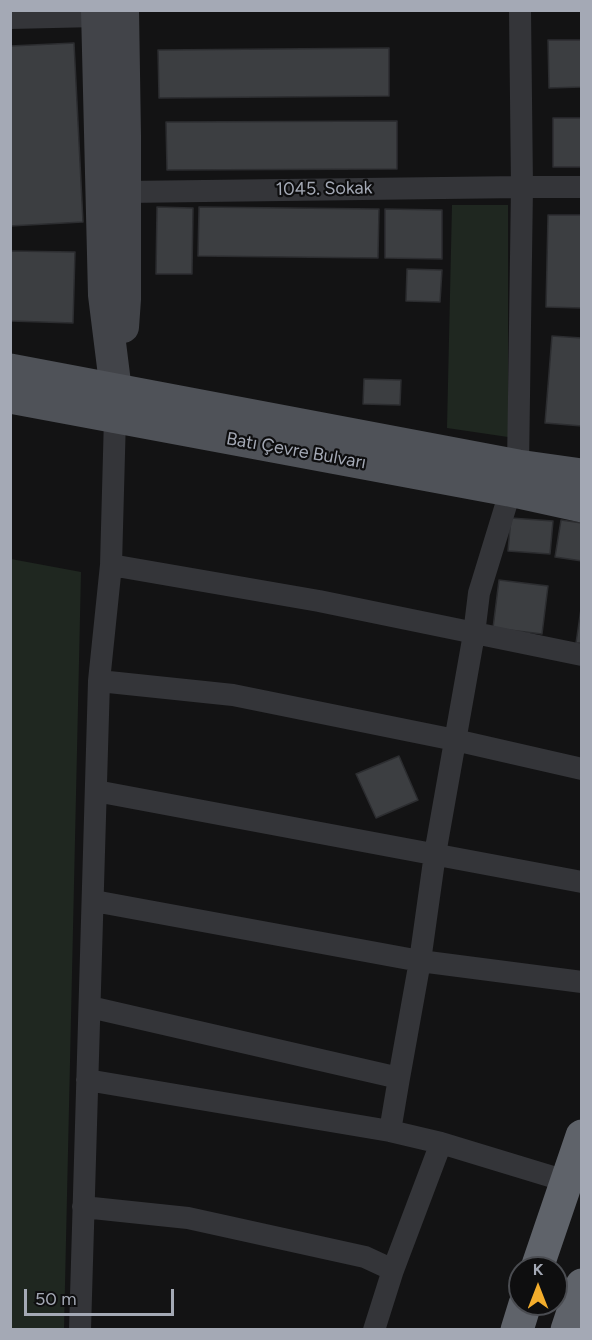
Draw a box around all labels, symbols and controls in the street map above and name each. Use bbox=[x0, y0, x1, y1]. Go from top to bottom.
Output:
street label: 1045. Sokak bbox=[276, 177, 372, 201]
street label: Batı Çevre Bulvarı bbox=[224, 428, 368, 474]
north arrow bbox=[508, 1256, 568, 1316]
text: K bbox=[533, 1260, 543, 1279]
scale bar bbox=[27, 1277, 177, 1315]
text: 50 m bbox=[35, 1288, 77, 1310]

